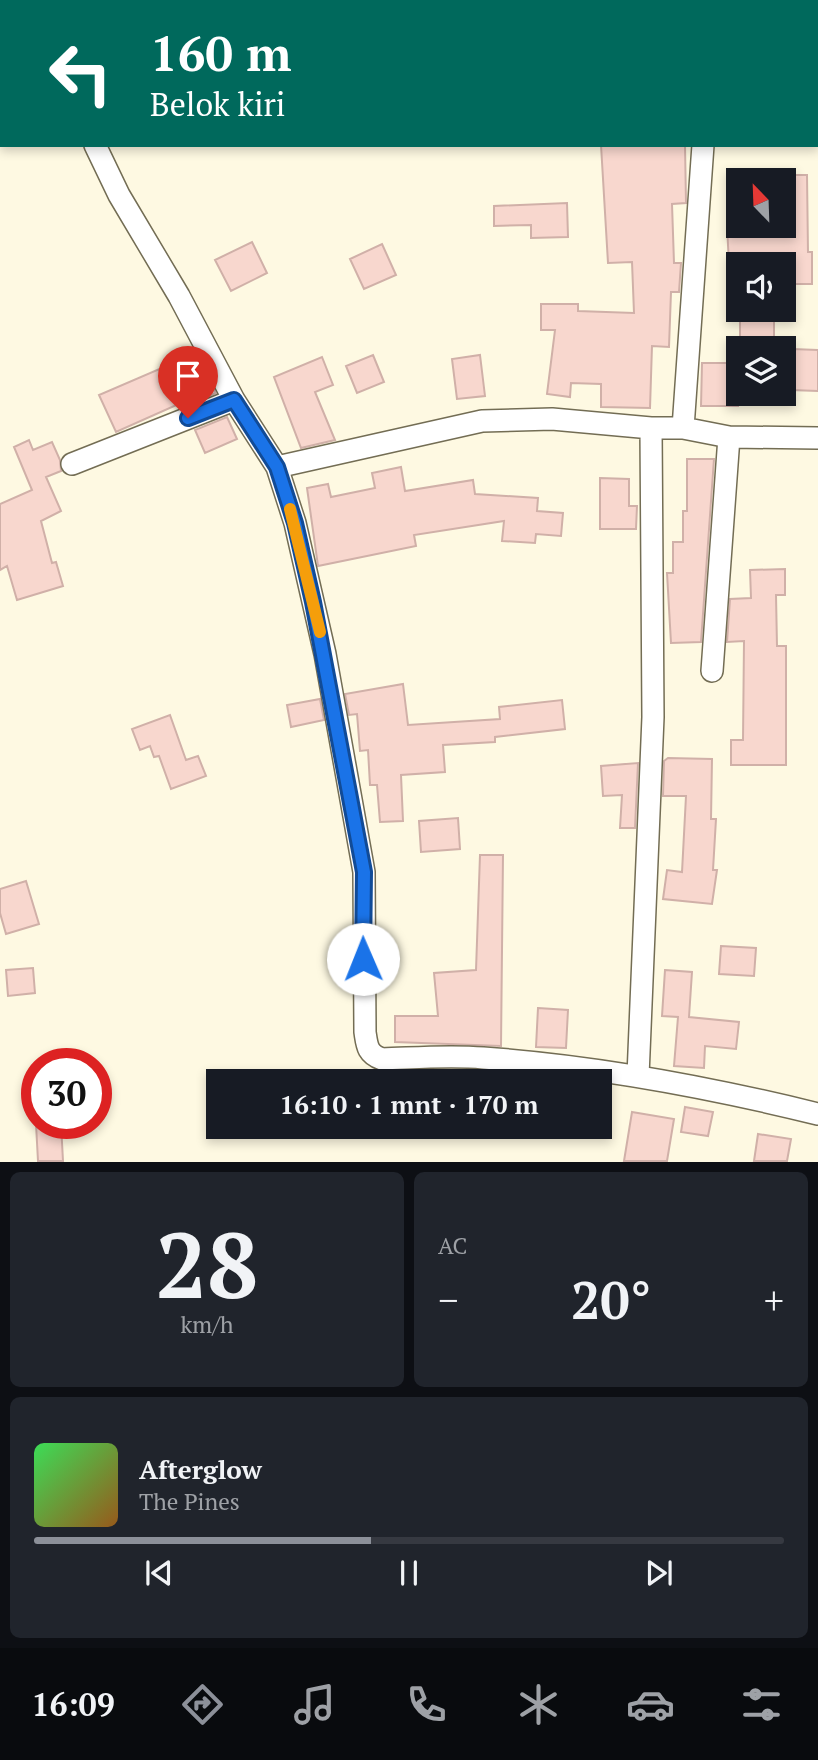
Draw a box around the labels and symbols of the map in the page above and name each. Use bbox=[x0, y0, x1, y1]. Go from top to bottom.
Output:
north arrow bbox=[726, 168, 796, 238]
pin bbox=[158, 346, 218, 418]
position arrow bbox=[326, 922, 400, 996]
speed limit sign: 30 bbox=[21, 1048, 112, 1139]

